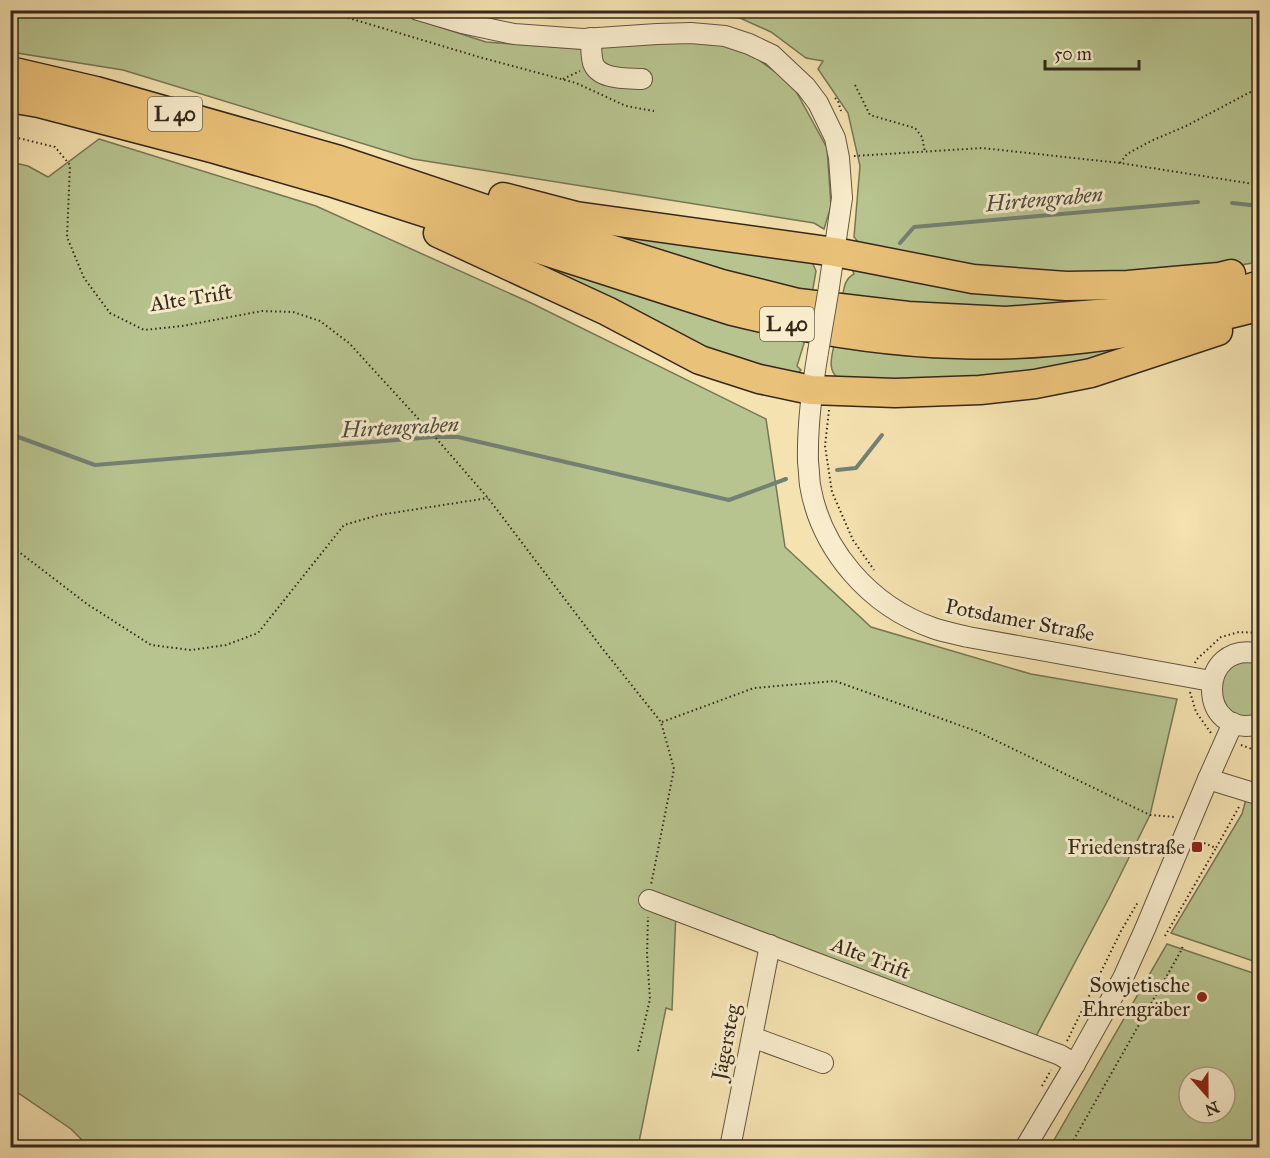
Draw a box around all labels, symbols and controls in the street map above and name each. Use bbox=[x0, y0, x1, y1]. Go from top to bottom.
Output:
scale bar bbox=[1045, 33, 1140, 71]
text: 50 m bbox=[1054, 43, 1092, 65]
road number: L 40 bbox=[148, 97, 202, 131]
water label: Hirtengraben bbox=[983, 180, 1104, 218]
street label: Alte Trift bbox=[147, 279, 234, 317]
road number: L 40 bbox=[760, 307, 814, 341]
water label: Hirtengraben bbox=[339, 410, 460, 444]
street label: Potsdamer Straße bbox=[943, 593, 1097, 647]
place label: Friedenstraße bbox=[1067, 834, 1185, 860]
marker: Friedenstraße bbox=[1190, 840, 1204, 854]
street label: Alte Trift bbox=[827, 931, 915, 985]
place label: Sowjetische Ehrengräber bbox=[1082, 972, 1190, 1022]
marker: Sowjetische Ehrengräber bbox=[1195, 990, 1209, 1004]
street label: Jägersteg bbox=[706, 1002, 746, 1084]
north arrow bbox=[1177, 1065, 1237, 1125]
text: N bbox=[1202, 1097, 1222, 1120]

